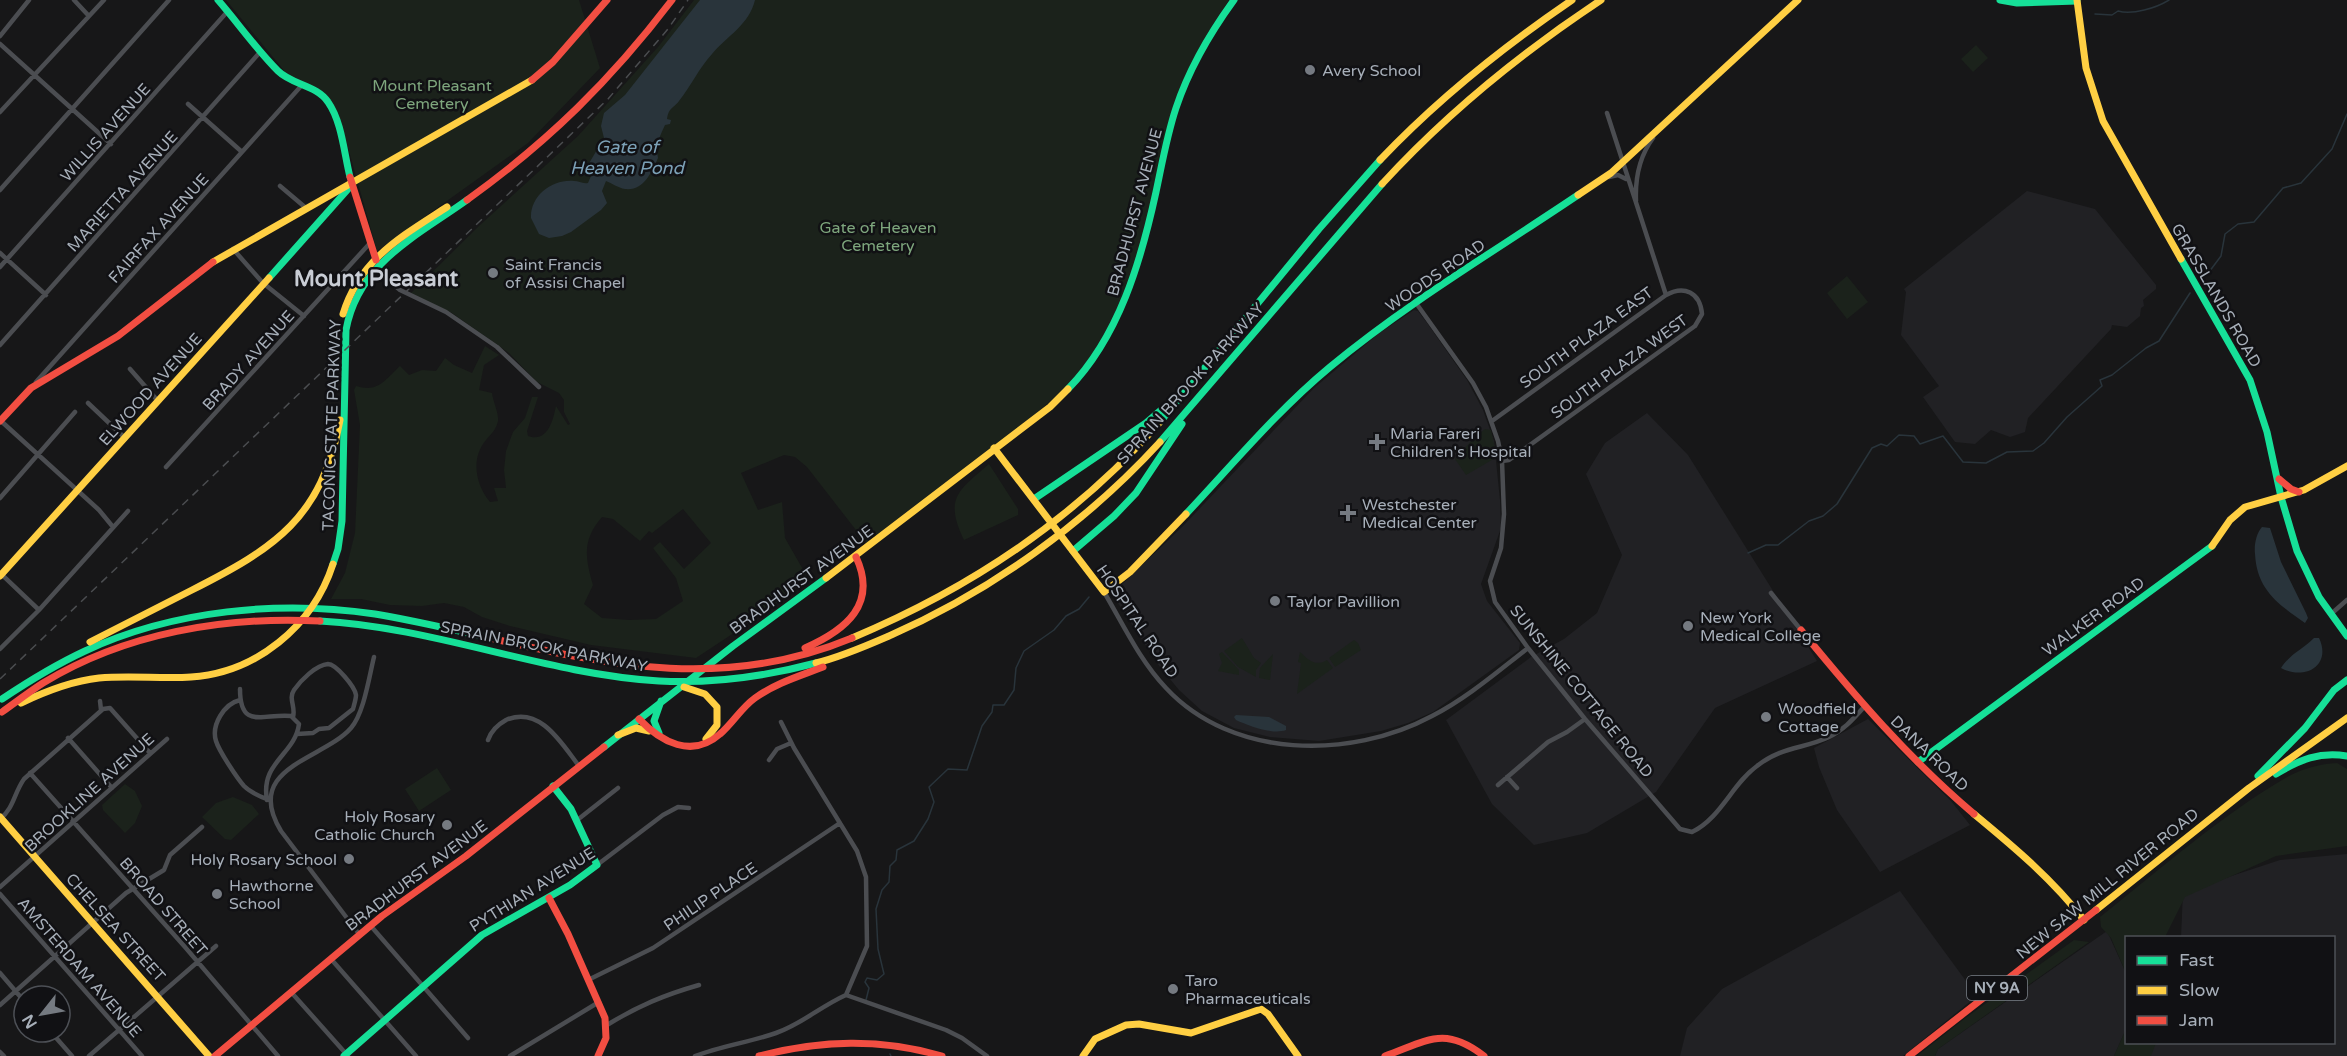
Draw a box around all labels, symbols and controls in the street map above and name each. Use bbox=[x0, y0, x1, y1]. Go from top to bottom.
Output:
place label: Avery School bbox=[1322, 61, 1421, 81]
marker: Avery School bbox=[1303, 63, 1317, 77]
park label: Mount Pleasant Cemetery bbox=[372, 76, 492, 114]
street label: WILLIS AVENUE bbox=[56, 79, 155, 186]
street label: BRADHURST AVENUE bbox=[1103, 126, 1167, 298]
street label: MARIETTA AVENUE bbox=[63, 127, 182, 256]
water label: Gate of Heaven Pond bbox=[570, 136, 687, 179]
street label: FAIRFAX AVENUE bbox=[104, 170, 213, 288]
park label: Gate of Heaven Cemetery bbox=[820, 218, 936, 256]
street label: GRASSLANDS ROAD bbox=[2167, 220, 2266, 371]
street label: WOODS ROAD bbox=[1382, 235, 1489, 317]
place label: Saint Francis of Assisi Chapel bbox=[505, 255, 625, 293]
district label: Mount Pleasant bbox=[294, 266, 459, 292]
marker: Saint Francis of Assisi Chapel bbox=[486, 266, 500, 280]
street label: SOUTH PLAZA EAST bbox=[1516, 283, 1657, 393]
street label: SPRAIN BROOK PARKWAY bbox=[1113, 299, 1269, 469]
street label: BRADY AVENUE bbox=[198, 306, 299, 415]
street label: SOUTH PLAZA WEST bbox=[1547, 310, 1692, 423]
street label: TACONIC STATE PARKWAY bbox=[318, 319, 346, 531]
street label: ELWOOD AVENUE bbox=[95, 329, 207, 450]
place label: Maria Fareri Children's Hospital bbox=[1390, 424, 1531, 462]
marker: Maria Fareri Children's Hospital bbox=[1368, 433, 1386, 451]
place label: Westchester Medical Center bbox=[1362, 495, 1478, 533]
marker: Westchester Medical Center bbox=[1339, 504, 1357, 522]
street label: BRADHURST AVENUE bbox=[726, 521, 877, 639]
street label: HOSPITAL ROAD bbox=[1092, 561, 1182, 682]
street label: WALKER ROAD bbox=[2038, 573, 2149, 661]
place label: Taylor Pavillion bbox=[1287, 592, 1400, 612]
marker: Taylor Pavillion bbox=[1268, 594, 1282, 608]
street label: SUNSHINE COTTAGE ROAD bbox=[1505, 601, 1657, 782]
place label: New York Medical College bbox=[1700, 608, 1821, 646]
street label: SPRAIN BROOK PARKWAY bbox=[439, 617, 649, 677]
marker: New York Medical College bbox=[1681, 619, 1695, 633]
place label: Woodfield Cottage bbox=[1778, 699, 1856, 737]
marker: Woodfield Cottage bbox=[1759, 710, 1773, 724]
street label: DANA ROAD bbox=[1886, 712, 1972, 796]
street label: BROOKLINE AVENUE bbox=[21, 729, 159, 856]
street label: NEW SAW MILL RIVER ROAD bbox=[2012, 804, 2203, 964]
place label: Holy Rosary Catholic Church bbox=[314, 807, 435, 845]
street label: BRADHURST AVENUE bbox=[342, 816, 492, 936]
marker: Holy Rosary Catholic Church bbox=[440, 818, 454, 832]
street label: PYTHIAN AVENUE bbox=[466, 843, 599, 937]
place label: Holy Rosary School bbox=[190, 850, 337, 870]
marker: Holy Rosary School bbox=[342, 852, 356, 866]
street label: BROAD STREET bbox=[115, 853, 212, 960]
street label: PHILIP PLACE bbox=[660, 858, 761, 936]
street label: CHELSEA STREET bbox=[61, 869, 169, 986]
place label: Hawthorne School bbox=[229, 876, 313, 914]
marker: Hawthorne School bbox=[210, 887, 224, 901]
street label: AMSTERDAM AVENUE bbox=[14, 893, 146, 1041]
legend bbox=[2125, 936, 2335, 1044]
text: Fast bbox=[2179, 949, 2214, 971]
place label: Taro Pharmaceuticals bbox=[1185, 971, 1311, 1009]
road number: NY 9A bbox=[1967, 976, 2027, 1000]
text: Slow bbox=[2179, 979, 2220, 1001]
marker: Taro Pharmaceuticals bbox=[1166, 982, 1180, 996]
north arrow bbox=[12, 984, 72, 1044]
text: Jam bbox=[2179, 1009, 2214, 1031]

